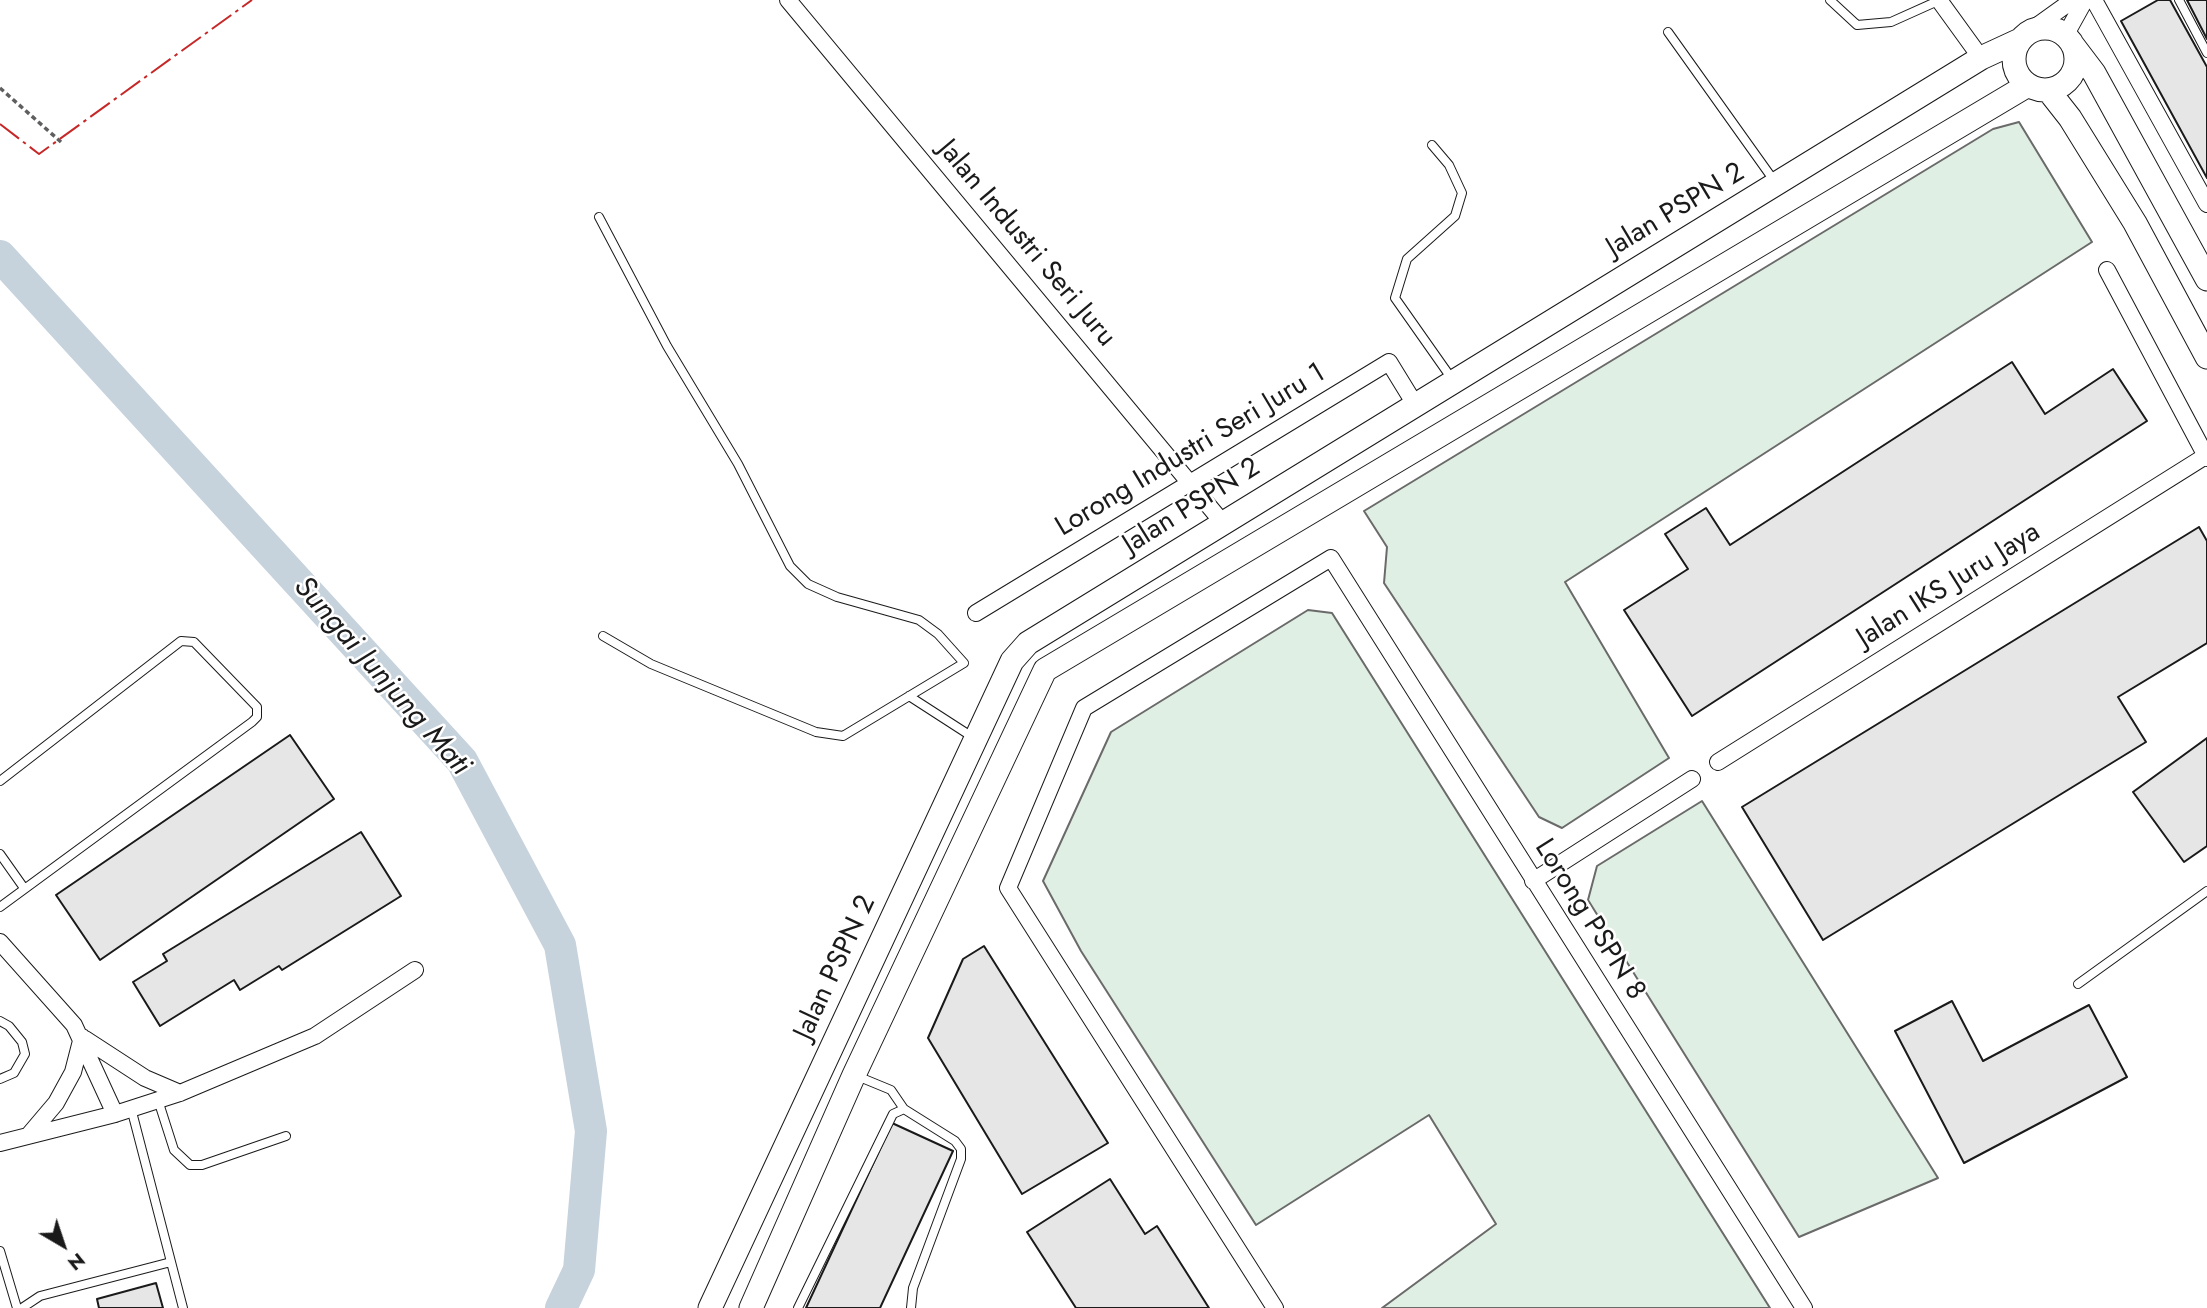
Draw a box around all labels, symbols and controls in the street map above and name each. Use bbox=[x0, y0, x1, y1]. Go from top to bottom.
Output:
street label: Jalan Industri Seri Juru bbox=[930, 134, 1122, 354]
street label: Jalan PSPN 2 bbox=[1601, 157, 1751, 265]
street label: Lorong Industri Seri Juru 1 bbox=[1050, 357, 1332, 545]
street label: Jalan PSPN 2 bbox=[1117, 452, 1267, 562]
street label: Jalan IKS Juru Jaya bbox=[1851, 516, 2047, 656]
water label: Sungai Junjung Mati bbox=[285, 570, 477, 784]
street label: Lorong PSPN 8 bbox=[1526, 834, 1652, 1006]
street label: Jalan PSPN 2 bbox=[788, 891, 884, 1045]
north arrow bbox=[28, 1210, 98, 1280]
text: N bbox=[62, 1246, 91, 1277]

